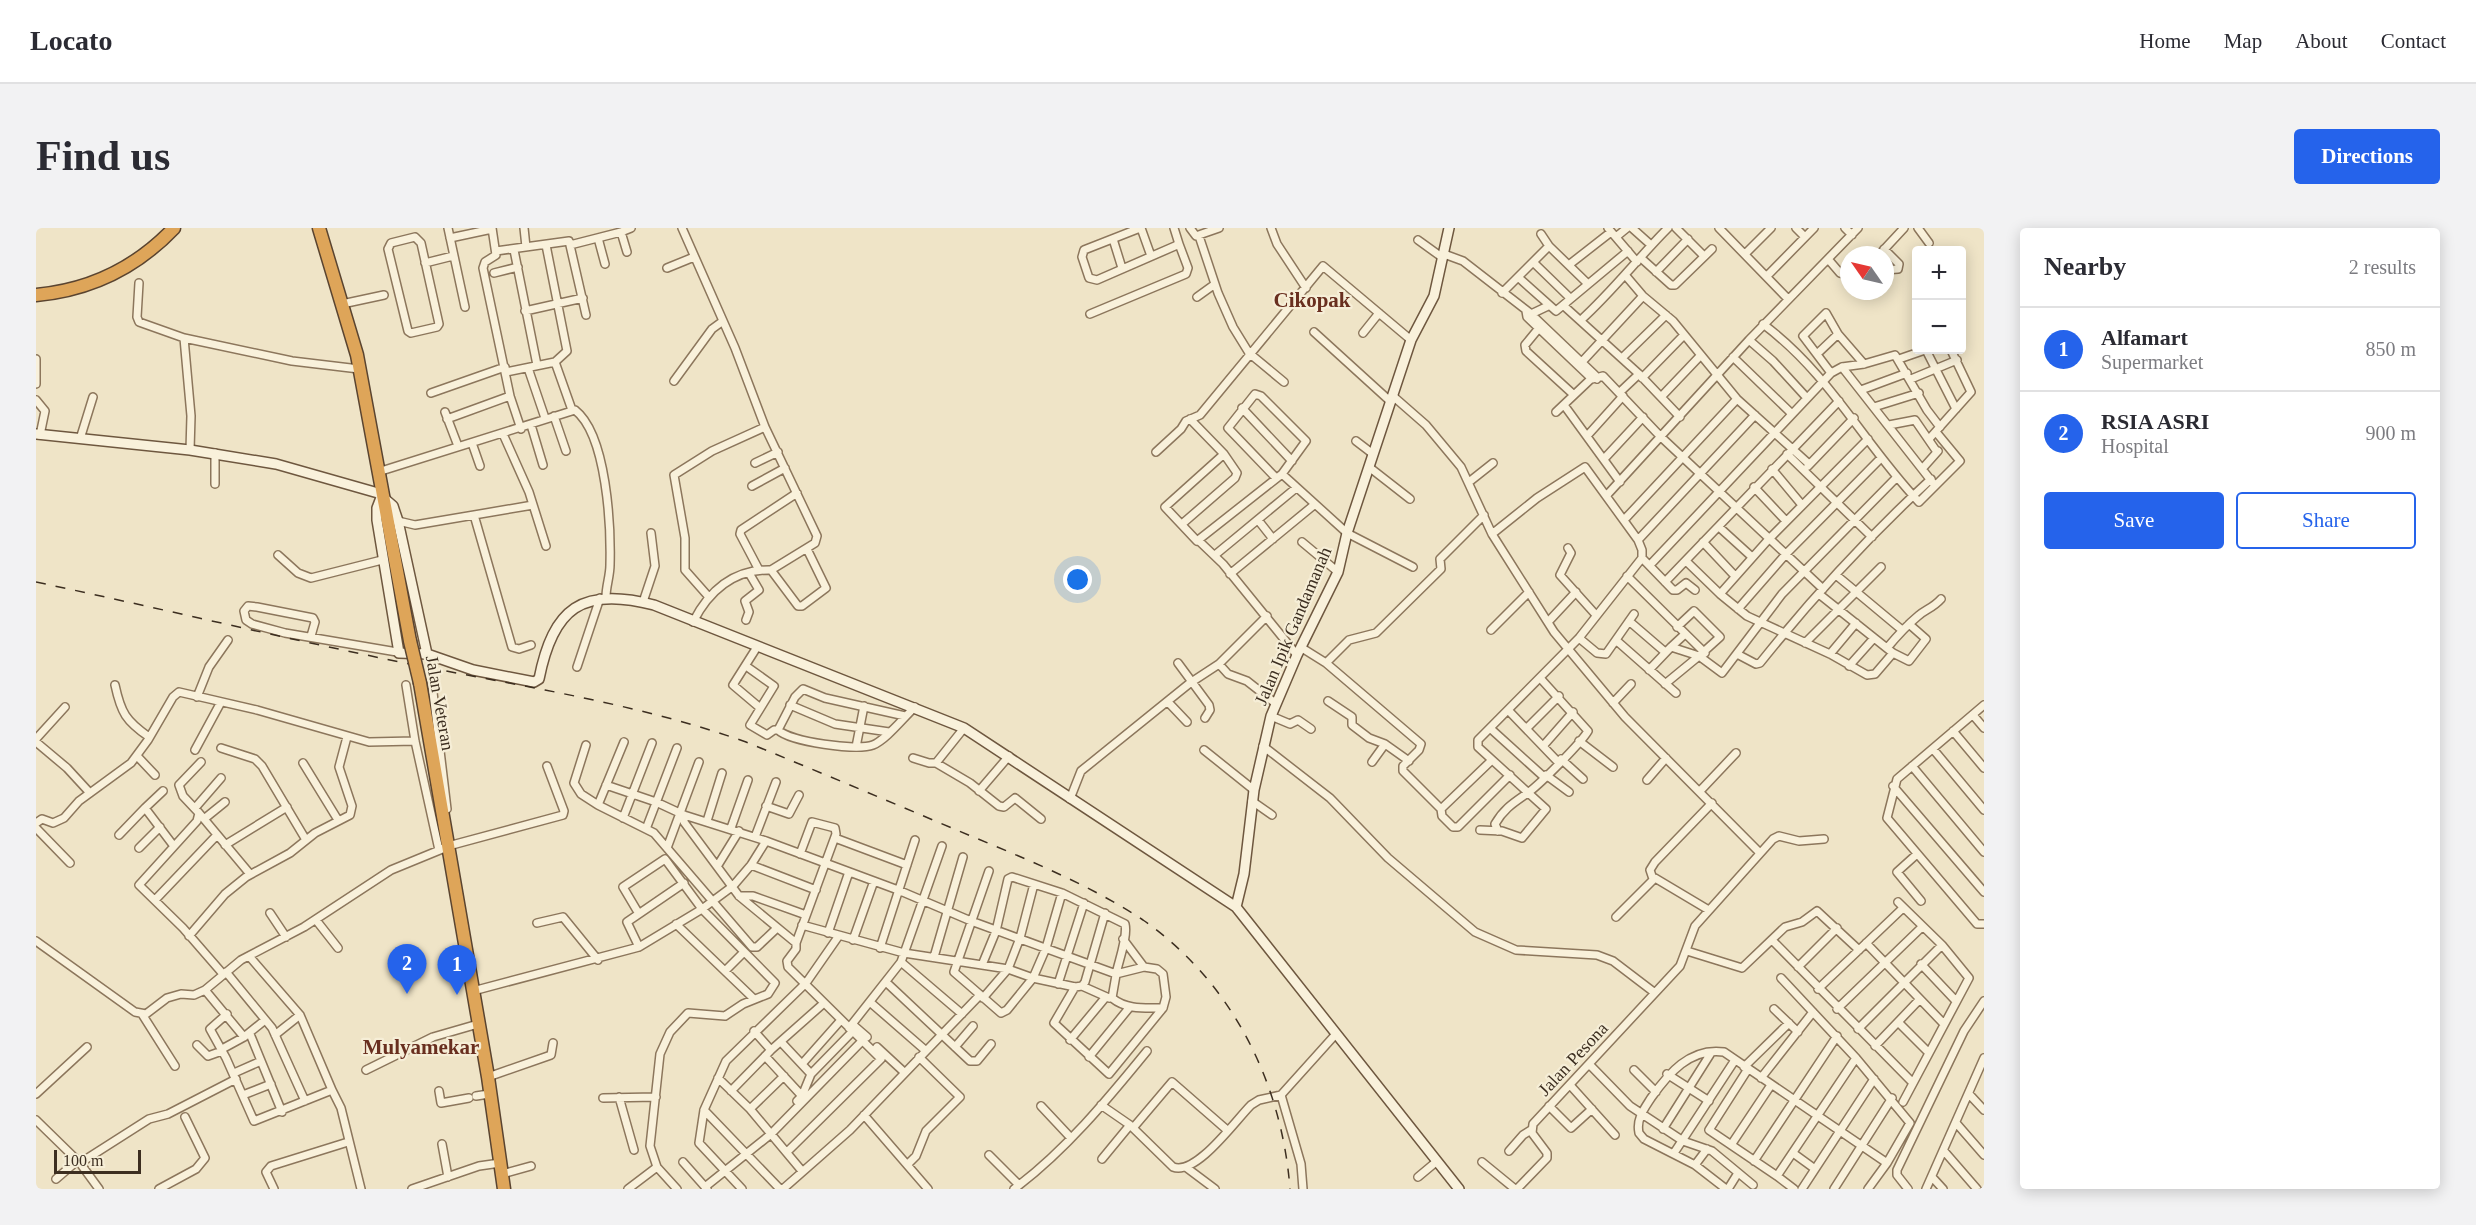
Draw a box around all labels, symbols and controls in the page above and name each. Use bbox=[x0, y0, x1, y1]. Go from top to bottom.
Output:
text: Locato bbox=[30, 25, 112, 56]
text: Home bbox=[2139, 29, 2191, 53]
text: Map bbox=[2224, 29, 2262, 53]
text: About bbox=[2295, 29, 2348, 53]
text: Contact bbox=[2381, 29, 2446, 53]
button: Directions bbox=[2294, 129, 2440, 184]
text: Find us bbox=[36, 133, 170, 179]
north arrow bbox=[1840, 246, 1894, 300]
map controls bbox=[1912, 246, 1966, 354]
button: + bbox=[1912, 246, 1966, 300]
text: Nearby bbox=[2044, 252, 2126, 281]
text: 2 results bbox=[2349, 256, 2416, 278]
district label: Cikopak bbox=[1273, 288, 1351, 312]
button: − bbox=[1912, 300, 1966, 354]
text: Alfamart bbox=[2101, 325, 2188, 350]
text: 1 bbox=[2059, 338, 2069, 360]
text: 850 m bbox=[2365, 338, 2416, 360]
text: Supermarket bbox=[2101, 351, 2203, 373]
text: RSIA ASRI bbox=[2101, 409, 2209, 434]
text: 2 bbox=[2059, 422, 2069, 444]
text: 900 m bbox=[2365, 422, 2416, 444]
text: Hospital bbox=[2101, 435, 2169, 457]
button: Save bbox=[2044, 492, 2224, 549]
button: Share bbox=[2236, 492, 2416, 549]
street label: Jalan Ipik Gandamanah bbox=[1251, 544, 1335, 708]
your location bbox=[1063, 565, 1092, 594]
street label: Jalan Veteran bbox=[422, 654, 458, 752]
pin: 2 bbox=[388, 944, 427, 994]
pin: 1 bbox=[438, 946, 476, 995]
street label: Jalan Pesona bbox=[1534, 1018, 1612, 1100]
district label: Mulyamekar bbox=[363, 1035, 479, 1059]
scale bar bbox=[54, 1147, 141, 1174]
text: 100 m bbox=[63, 1152, 103, 1169]

